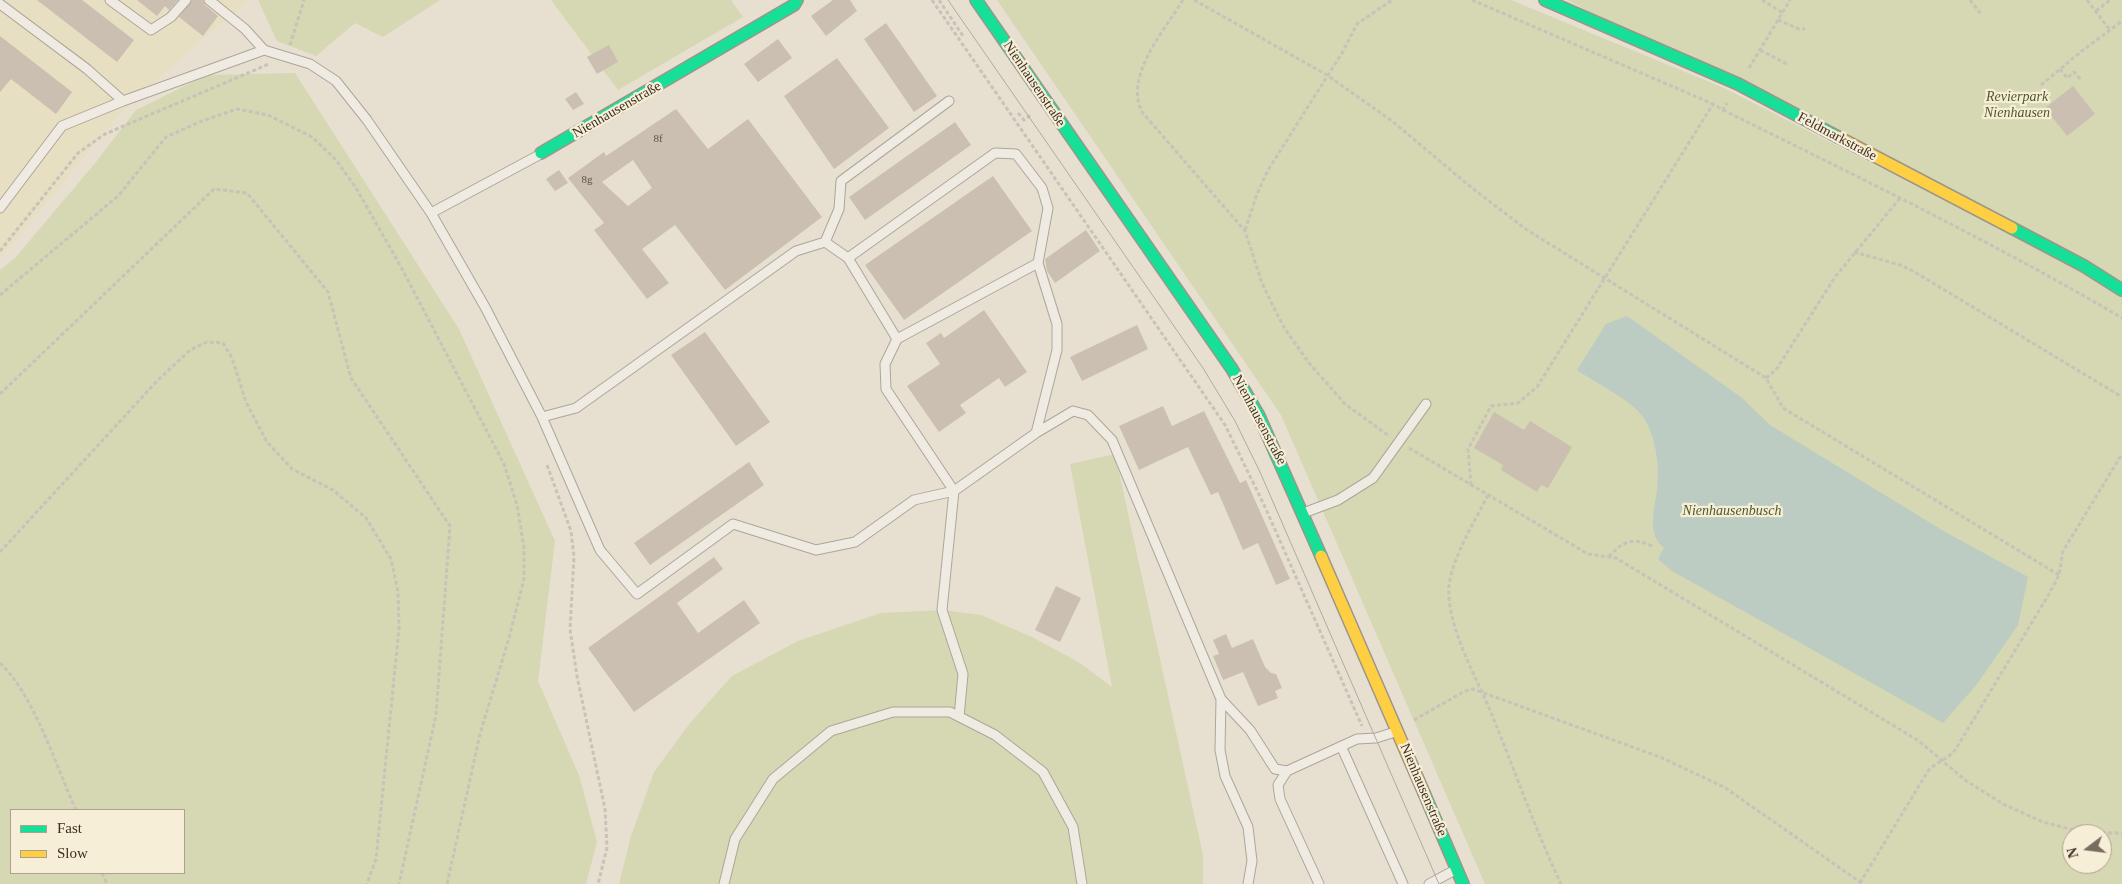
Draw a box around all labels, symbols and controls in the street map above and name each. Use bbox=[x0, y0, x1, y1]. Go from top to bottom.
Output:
street label: Nienhausenstraße bbox=[999, 38, 1069, 130]
street label: Nienhausenstraße bbox=[570, 78, 664, 142]
park label: Revierpark Nienhausen bbox=[1984, 89, 2050, 121]
street label: Feldmarkstraße bbox=[1795, 109, 1879, 165]
house number: 8f bbox=[653, 132, 663, 146]
house number: 8g bbox=[582, 173, 592, 187]
street label: Nienhausenstraße bbox=[1228, 372, 1290, 468]
park label: Nienhausenbusch bbox=[1683, 503, 1781, 519]
street label: Nienhausenstraße bbox=[1396, 741, 1450, 839]
legend bbox=[10, 809, 185, 874]
text: Fast bbox=[57, 820, 82, 836]
north arrow bbox=[2062, 824, 2112, 874]
text: Slow bbox=[57, 845, 88, 861]
text: N bbox=[2064, 846, 2082, 860]

